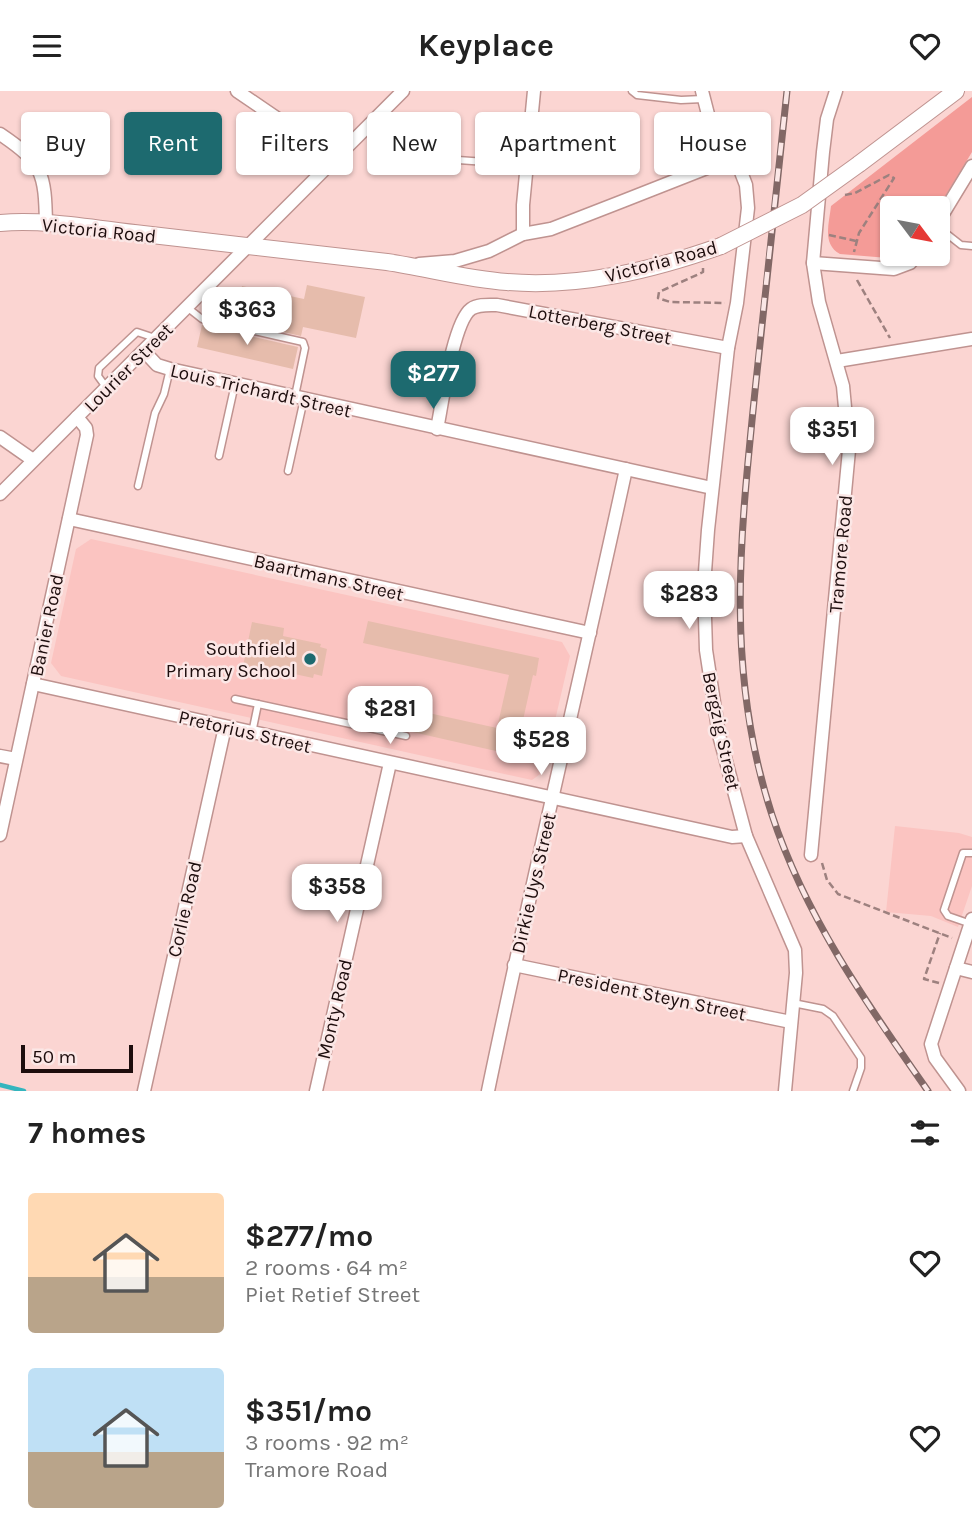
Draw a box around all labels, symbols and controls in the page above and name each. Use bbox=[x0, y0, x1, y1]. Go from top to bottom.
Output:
icon: menu bbox=[28, 27, 66, 65]
text: Keyplace bbox=[418, 27, 554, 64]
icon: heart bbox=[906, 27, 944, 65]
chip: Buy bbox=[21, 112, 110, 175]
chip: Rent bbox=[124, 112, 222, 175]
chip: Filters bbox=[236, 112, 353, 175]
chip: New bbox=[367, 112, 461, 175]
chip: Apartment bbox=[475, 112, 640, 175]
chip: House bbox=[654, 112, 771, 175]
north arrow bbox=[880, 196, 950, 266]
map controls bbox=[880, 196, 950, 266]
street label: Victoria Road bbox=[41, 214, 157, 248]
street label: Victoria Road bbox=[603, 236, 720, 287]
pin: $363 bbox=[206, 287, 288, 347]
text: $363 bbox=[218, 296, 276, 323]
street label: Lotterberg Street bbox=[526, 300, 673, 350]
street label: Lourier Street bbox=[80, 319, 178, 417]
pin: $277 bbox=[392, 351, 474, 411]
street label: Louis Trichardt Street bbox=[168, 359, 354, 423]
text: $277 bbox=[407, 360, 459, 387]
pin: $351 bbox=[791, 407, 873, 467]
text: $351 bbox=[806, 416, 858, 443]
street label: Tramore Road bbox=[825, 494, 857, 614]
street label: Baartmans Street bbox=[252, 550, 406, 606]
pin: $283 bbox=[648, 571, 730, 631]
street label: Banier Road bbox=[25, 572, 69, 678]
text: $283 bbox=[660, 580, 718, 607]
place label: Southfield Primary School bbox=[166, 638, 296, 682]
marker: Southfield Primary School bbox=[302, 651, 318, 667]
street label: Bergzig Street bbox=[698, 670, 744, 793]
pin: $281 bbox=[349, 687, 431, 746]
text: $281 bbox=[364, 695, 416, 722]
street label: Pretorius Street bbox=[176, 706, 313, 758]
pin: $528 bbox=[500, 717, 582, 777]
text: $528 bbox=[512, 726, 570, 753]
street label: Dirkie Uys Street bbox=[507, 811, 561, 956]
street label: Corlie Road bbox=[163, 859, 207, 959]
pin: $358 bbox=[296, 865, 378, 924]
text: $358 bbox=[308, 873, 366, 900]
street label: Monty Road bbox=[313, 957, 357, 1061]
street label: President Steyn Street bbox=[555, 964, 748, 1026]
scale bar bbox=[21, 1042, 133, 1074]
text: 50 m bbox=[32, 1046, 76, 1068]
icon: filters bbox=[906, 1114, 944, 1152]
text: 7 homes bbox=[28, 1115, 146, 1151]
text: $277/mo bbox=[245, 1218, 373, 1254]
icon: home bbox=[84, 1221, 168, 1305]
icon: heart bbox=[906, 1244, 944, 1282]
text: 2 rooms · 64 m² bbox=[245, 1254, 408, 1281]
text: Piet Retief Street bbox=[245, 1281, 420, 1308]
text: $351/mo bbox=[245, 1393, 372, 1429]
icon: home bbox=[84, 1396, 168, 1480]
icon: heart bbox=[906, 1419, 944, 1457]
text: 3 rooms · 92 m² bbox=[245, 1429, 409, 1456]
text: Tramore Road bbox=[245, 1456, 388, 1483]

